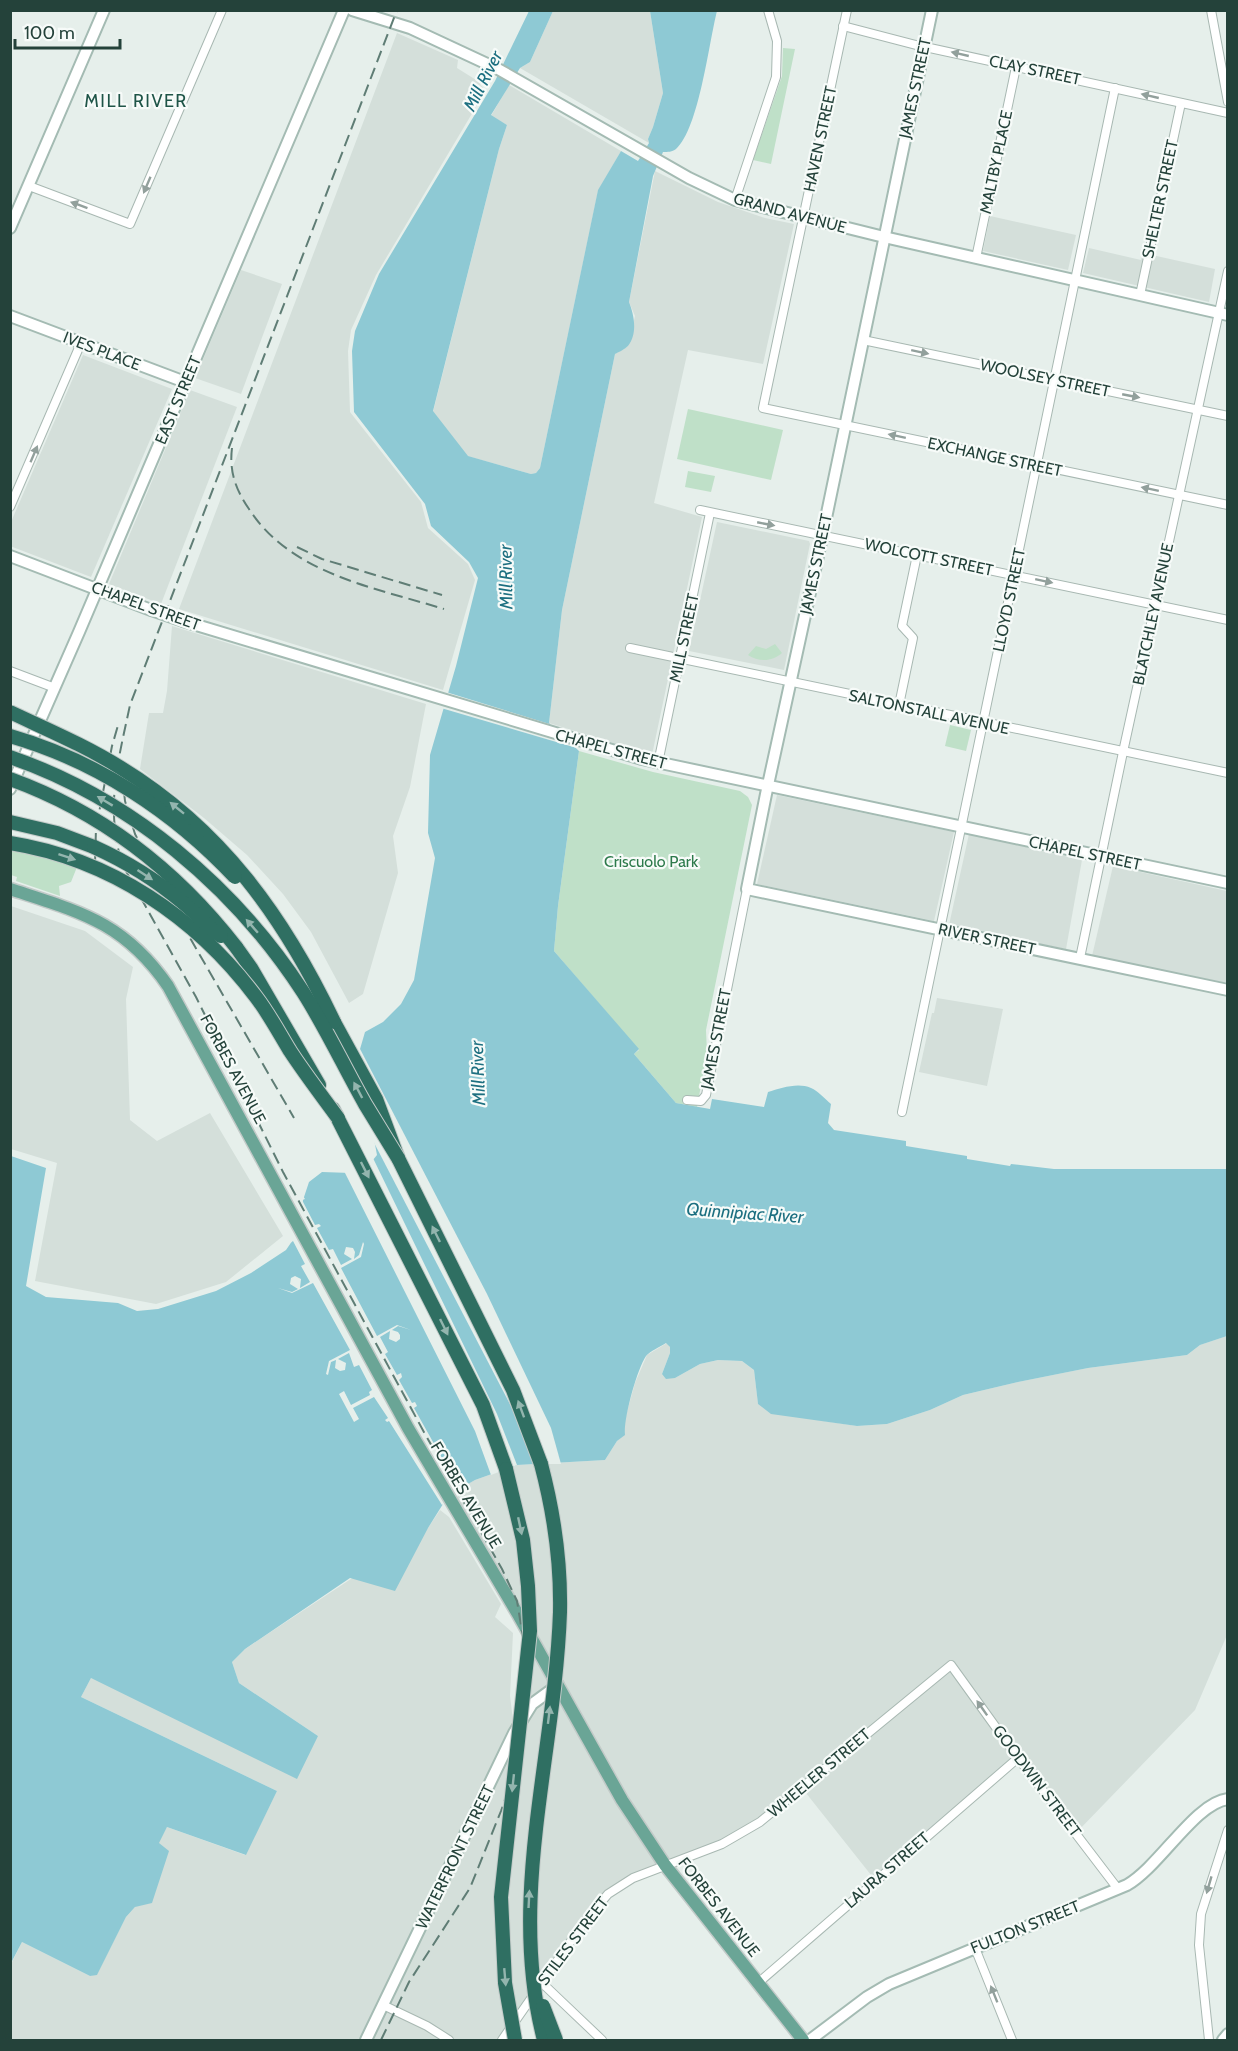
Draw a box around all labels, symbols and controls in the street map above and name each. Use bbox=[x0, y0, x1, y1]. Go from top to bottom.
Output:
scale bar bbox=[15, 12, 120, 50]
text: 100 m bbox=[24, 22, 75, 44]
street label: JAMES STREET bbox=[895, 35, 935, 141]
water label: Mill River bbox=[458, 46, 508, 116]
one-way arrow bbox=[950, 48, 969, 58]
street label: CLAY STREET bbox=[987, 51, 1083, 89]
street label: HAVEN STREET bbox=[800, 84, 841, 194]
district label: MILL RIVER bbox=[84, 90, 188, 112]
one-way arrow bbox=[1140, 91, 1159, 100]
street label: MALTBY PLACE bbox=[976, 108, 1016, 216]
street label: SHELTER STREET bbox=[1138, 137, 1182, 260]
one-way arrow bbox=[142, 176, 151, 194]
street label: GRAND AVENUE bbox=[731, 189, 849, 237]
one-way arrow bbox=[70, 200, 88, 210]
street label: IVES PLACE bbox=[61, 328, 143, 374]
one-way arrow bbox=[911, 348, 930, 357]
street label: EAST STREET bbox=[151, 353, 205, 447]
street label: WOOLSEY STREET bbox=[978, 355, 1112, 401]
one-way arrow bbox=[1122, 392, 1141, 401]
one-way arrow bbox=[887, 431, 906, 440]
street label: EXCHANGE STREET bbox=[926, 433, 1065, 481]
one-way arrow bbox=[29, 445, 38, 462]
one-way arrow bbox=[1140, 484, 1159, 493]
street label: JAMES STREET bbox=[796, 511, 836, 617]
one-way arrow bbox=[757, 520, 776, 529]
street label: WOLCOTT STREET bbox=[863, 534, 995, 580]
street label: BLATCHLEY AVENUE bbox=[1129, 541, 1177, 687]
water label: Mill River bbox=[494, 543, 518, 611]
street label: LLOYD STREET bbox=[989, 546, 1029, 654]
one-way arrow bbox=[1034, 577, 1053, 586]
street label: CHAPEL STREET bbox=[89, 578, 203, 635]
street label: MILL STREET bbox=[665, 591, 703, 684]
street label: SALTONSTALL AVENUE bbox=[847, 686, 1011, 738]
street label: CHAPEL STREET bbox=[553, 725, 669, 773]
one-way arrow bbox=[97, 795, 113, 806]
one-way arrow bbox=[169, 801, 185, 814]
street label: CHAPEL STREET bbox=[1027, 832, 1143, 874]
park label: Criscuolo Park bbox=[604, 852, 699, 871]
one-way arrow bbox=[58, 853, 76, 862]
one-way arrow bbox=[137, 869, 153, 880]
one-way arrow bbox=[246, 918, 259, 934]
street label: RIVER STREET bbox=[936, 919, 1038, 959]
street label: JAMES STREET bbox=[697, 986, 735, 1092]
street label: FORBES AVENUE bbox=[196, 1011, 270, 1127]
water label: Mill River bbox=[466, 1039, 490, 1107]
one-way arrow bbox=[353, 1081, 363, 1098]
one-way arrow bbox=[360, 1161, 370, 1178]
water label: Quinnipiac River bbox=[686, 1198, 806, 1228]
one-way arrow bbox=[431, 1225, 440, 1242]
one-way arrow bbox=[438, 1318, 448, 1336]
one-way arrow bbox=[515, 1400, 525, 1418]
street label: FORBES AVENUE bbox=[427, 1438, 505, 1552]
one-way arrow bbox=[516, 1517, 525, 1536]
one-way arrow bbox=[976, 1700, 988, 1716]
one-way arrow bbox=[545, 1706, 554, 1725]
street label: GOODWIN STREET bbox=[989, 1721, 1085, 1841]
street label: WHEELER STREET bbox=[764, 1724, 875, 1821]
one-way arrow bbox=[508, 1773, 517, 1792]
street label: WATERFRONT STREET bbox=[412, 1781, 498, 1932]
street label: LAURA STREET bbox=[841, 1828, 934, 1912]
street label: FORBES AVENUE bbox=[674, 1853, 764, 1961]
one-way arrow bbox=[1204, 1876, 1213, 1894]
one-way arrow bbox=[525, 1890, 534, 1909]
street label: STILES STREET bbox=[534, 1893, 613, 1989]
street label: FULTON STREET bbox=[968, 1896, 1083, 1958]
one-way arrow bbox=[500, 1967, 510, 1986]
one-way arrow bbox=[989, 1985, 998, 2003]

